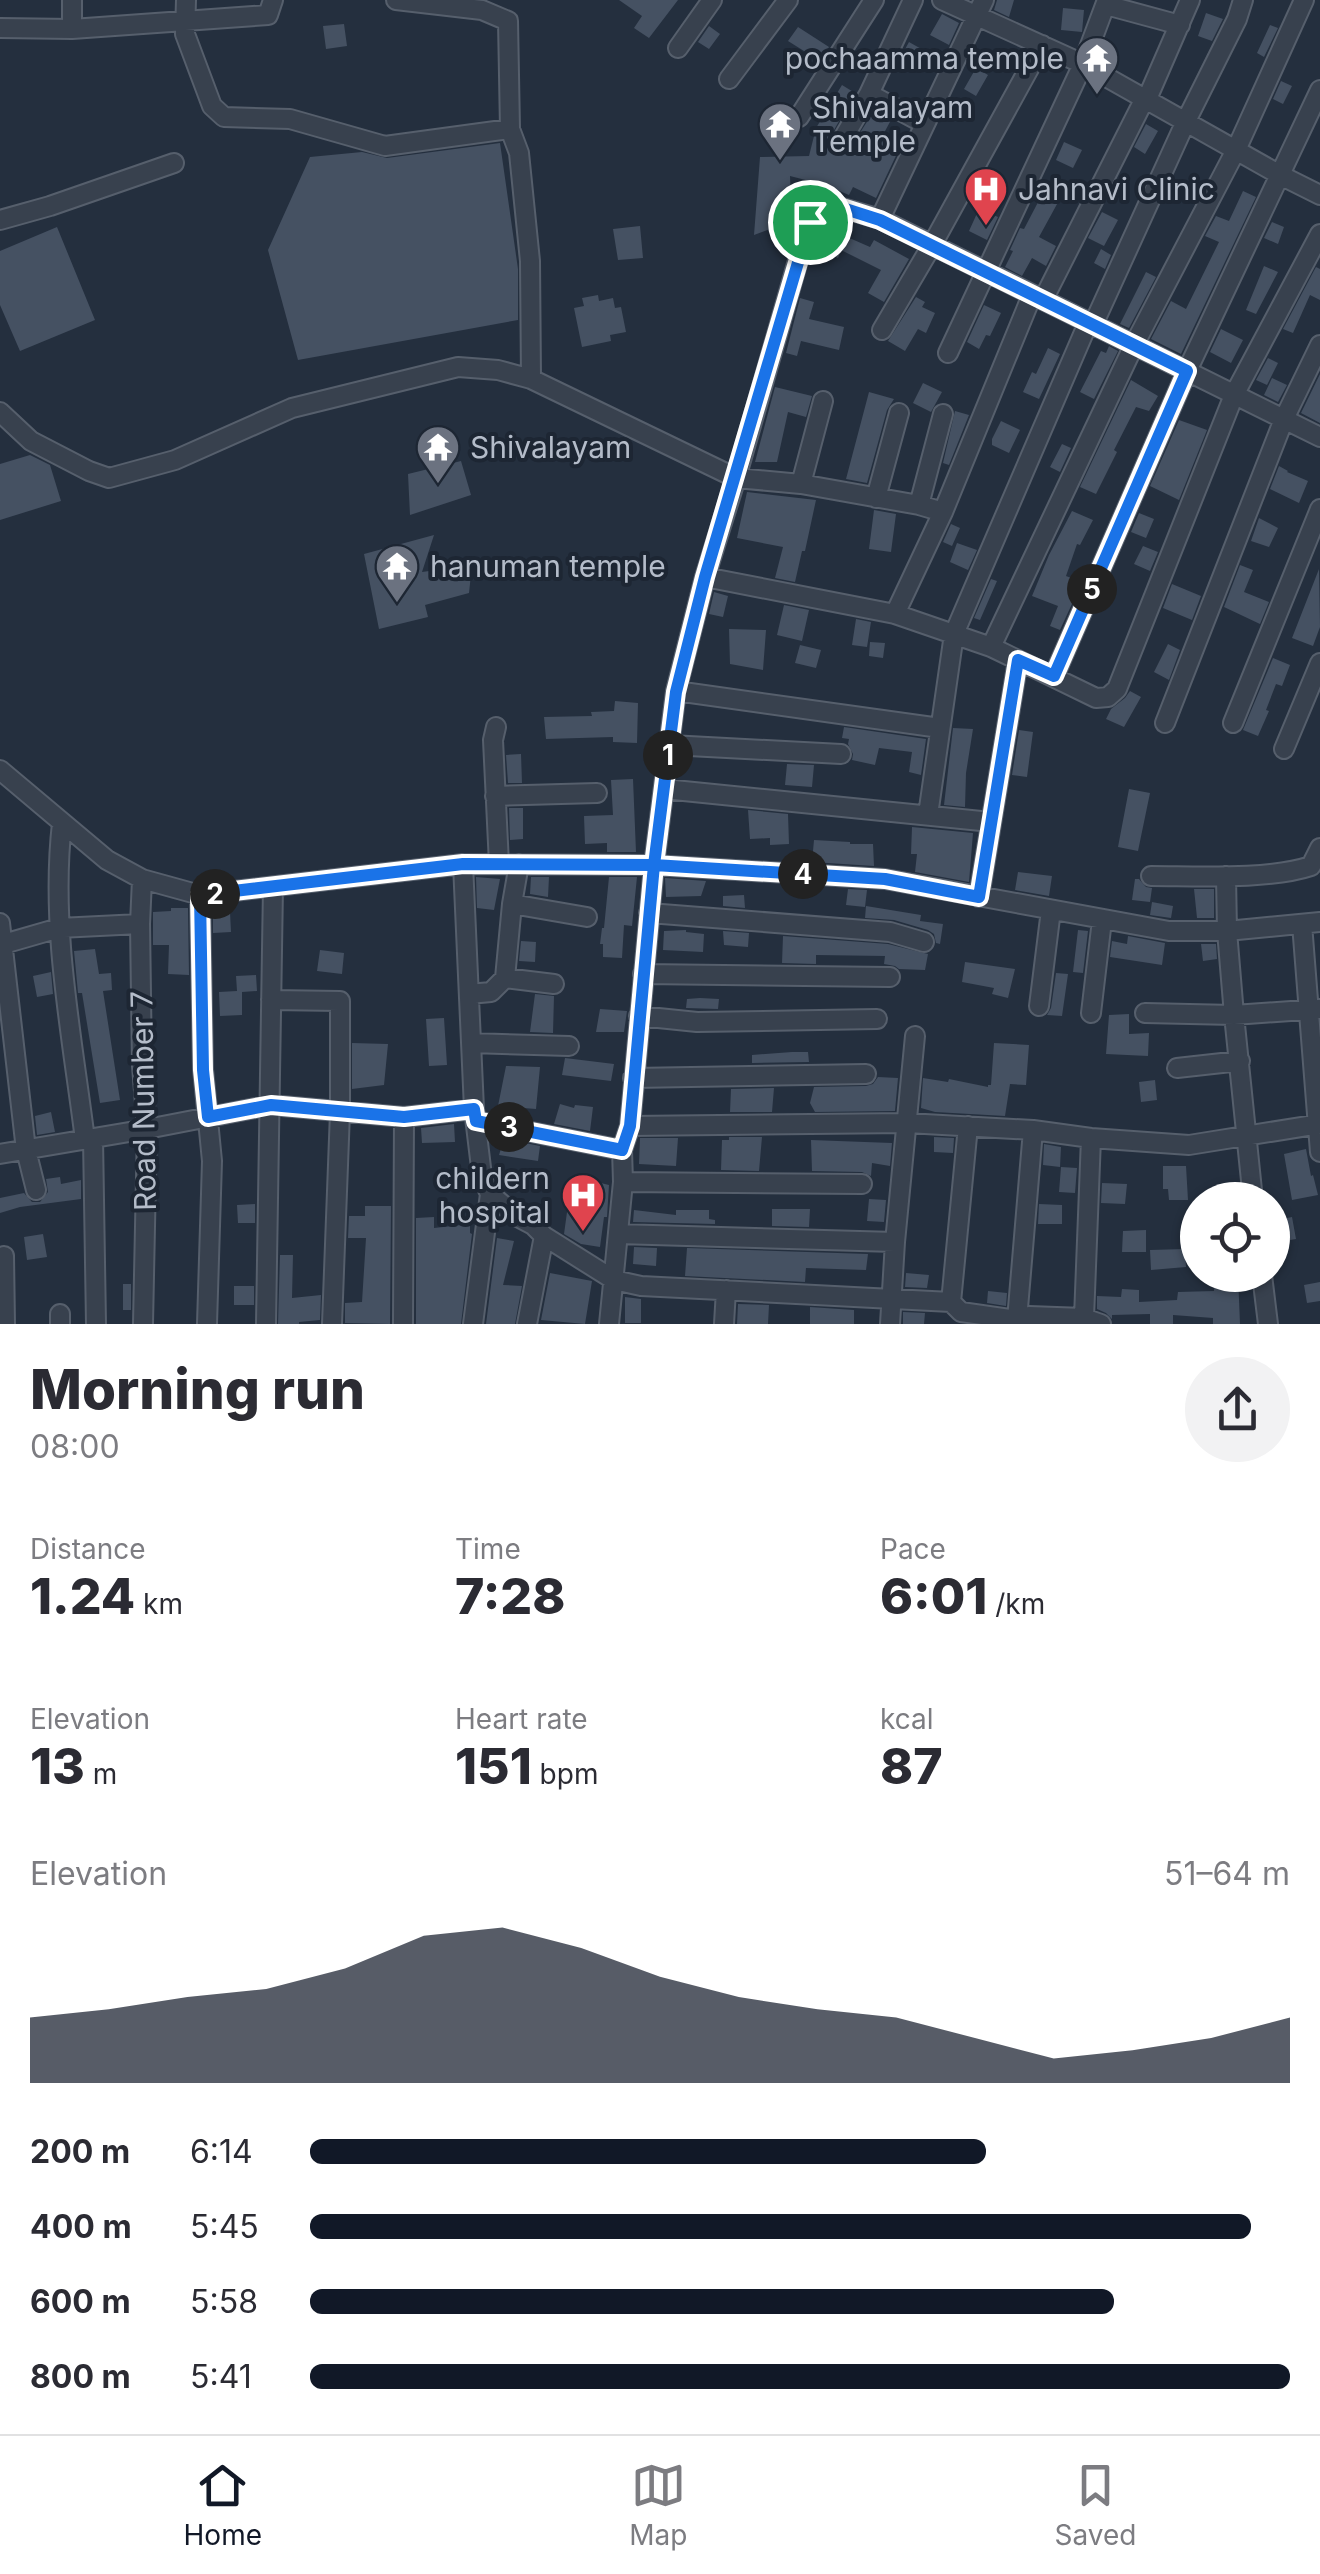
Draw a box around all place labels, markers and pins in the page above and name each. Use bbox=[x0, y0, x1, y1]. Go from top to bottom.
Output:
temple icon: pochaamma temple bbox=[1074, 35, 1120, 96]
place label: pochaamma temple bbox=[785, 40, 1064, 76]
place label: Shivalayam Temple bbox=[812, 89, 973, 159]
temple icon: Shivalayam Temple bbox=[757, 101, 803, 162]
hospital icon: Jahnavi Clinic bbox=[963, 166, 1009, 227]
place label: Jahnavi Clinic bbox=[1018, 171, 1215, 207]
pin bbox=[768, 180, 853, 265]
temple icon: Shivalayam bbox=[415, 424, 461, 485]
place label: Shivalayam bbox=[470, 429, 631, 465]
temple icon: hanuman temple bbox=[374, 543, 420, 604]
place label: hanuman temple bbox=[430, 548, 666, 584]
pin: 5 bbox=[1067, 564, 1117, 614]
pin: 1 bbox=[643, 730, 693, 780]
pin: 4 bbox=[778, 849, 828, 899]
pin: 2 bbox=[190, 869, 240, 919]
pin: 3 bbox=[484, 1102, 534, 1152]
place label: childern hospital bbox=[435, 1160, 550, 1230]
hospital icon: childern hospital bbox=[560, 1172, 606, 1233]

